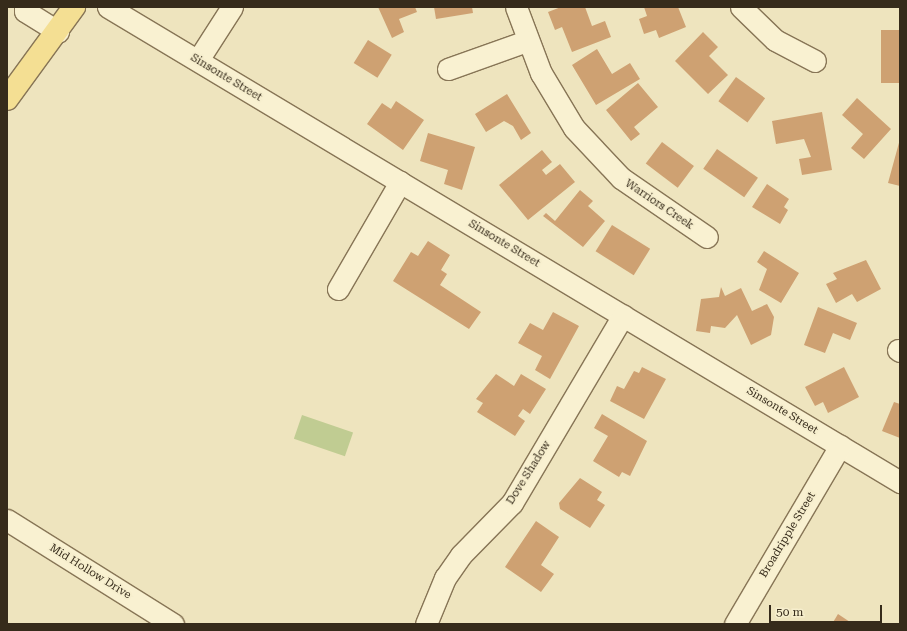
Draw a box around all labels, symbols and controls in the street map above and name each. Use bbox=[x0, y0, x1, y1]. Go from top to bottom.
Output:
street label: Sinsonte Street bbox=[188, 52, 264, 104]
street label: Warriors Creek bbox=[622, 177, 696, 233]
street label: Sinsonte Street bbox=[466, 218, 542, 270]
street label: Sinsonte Street bbox=[744, 385, 820, 437]
street label: Dove Shadow bbox=[504, 439, 554, 507]
street label: Broadripple Street bbox=[757, 490, 819, 580]
street label: Mid Hollow Drive bbox=[47, 542, 133, 602]
scale bar bbox=[771, 597, 884, 623]
text: 50 m bbox=[776, 605, 803, 619]

